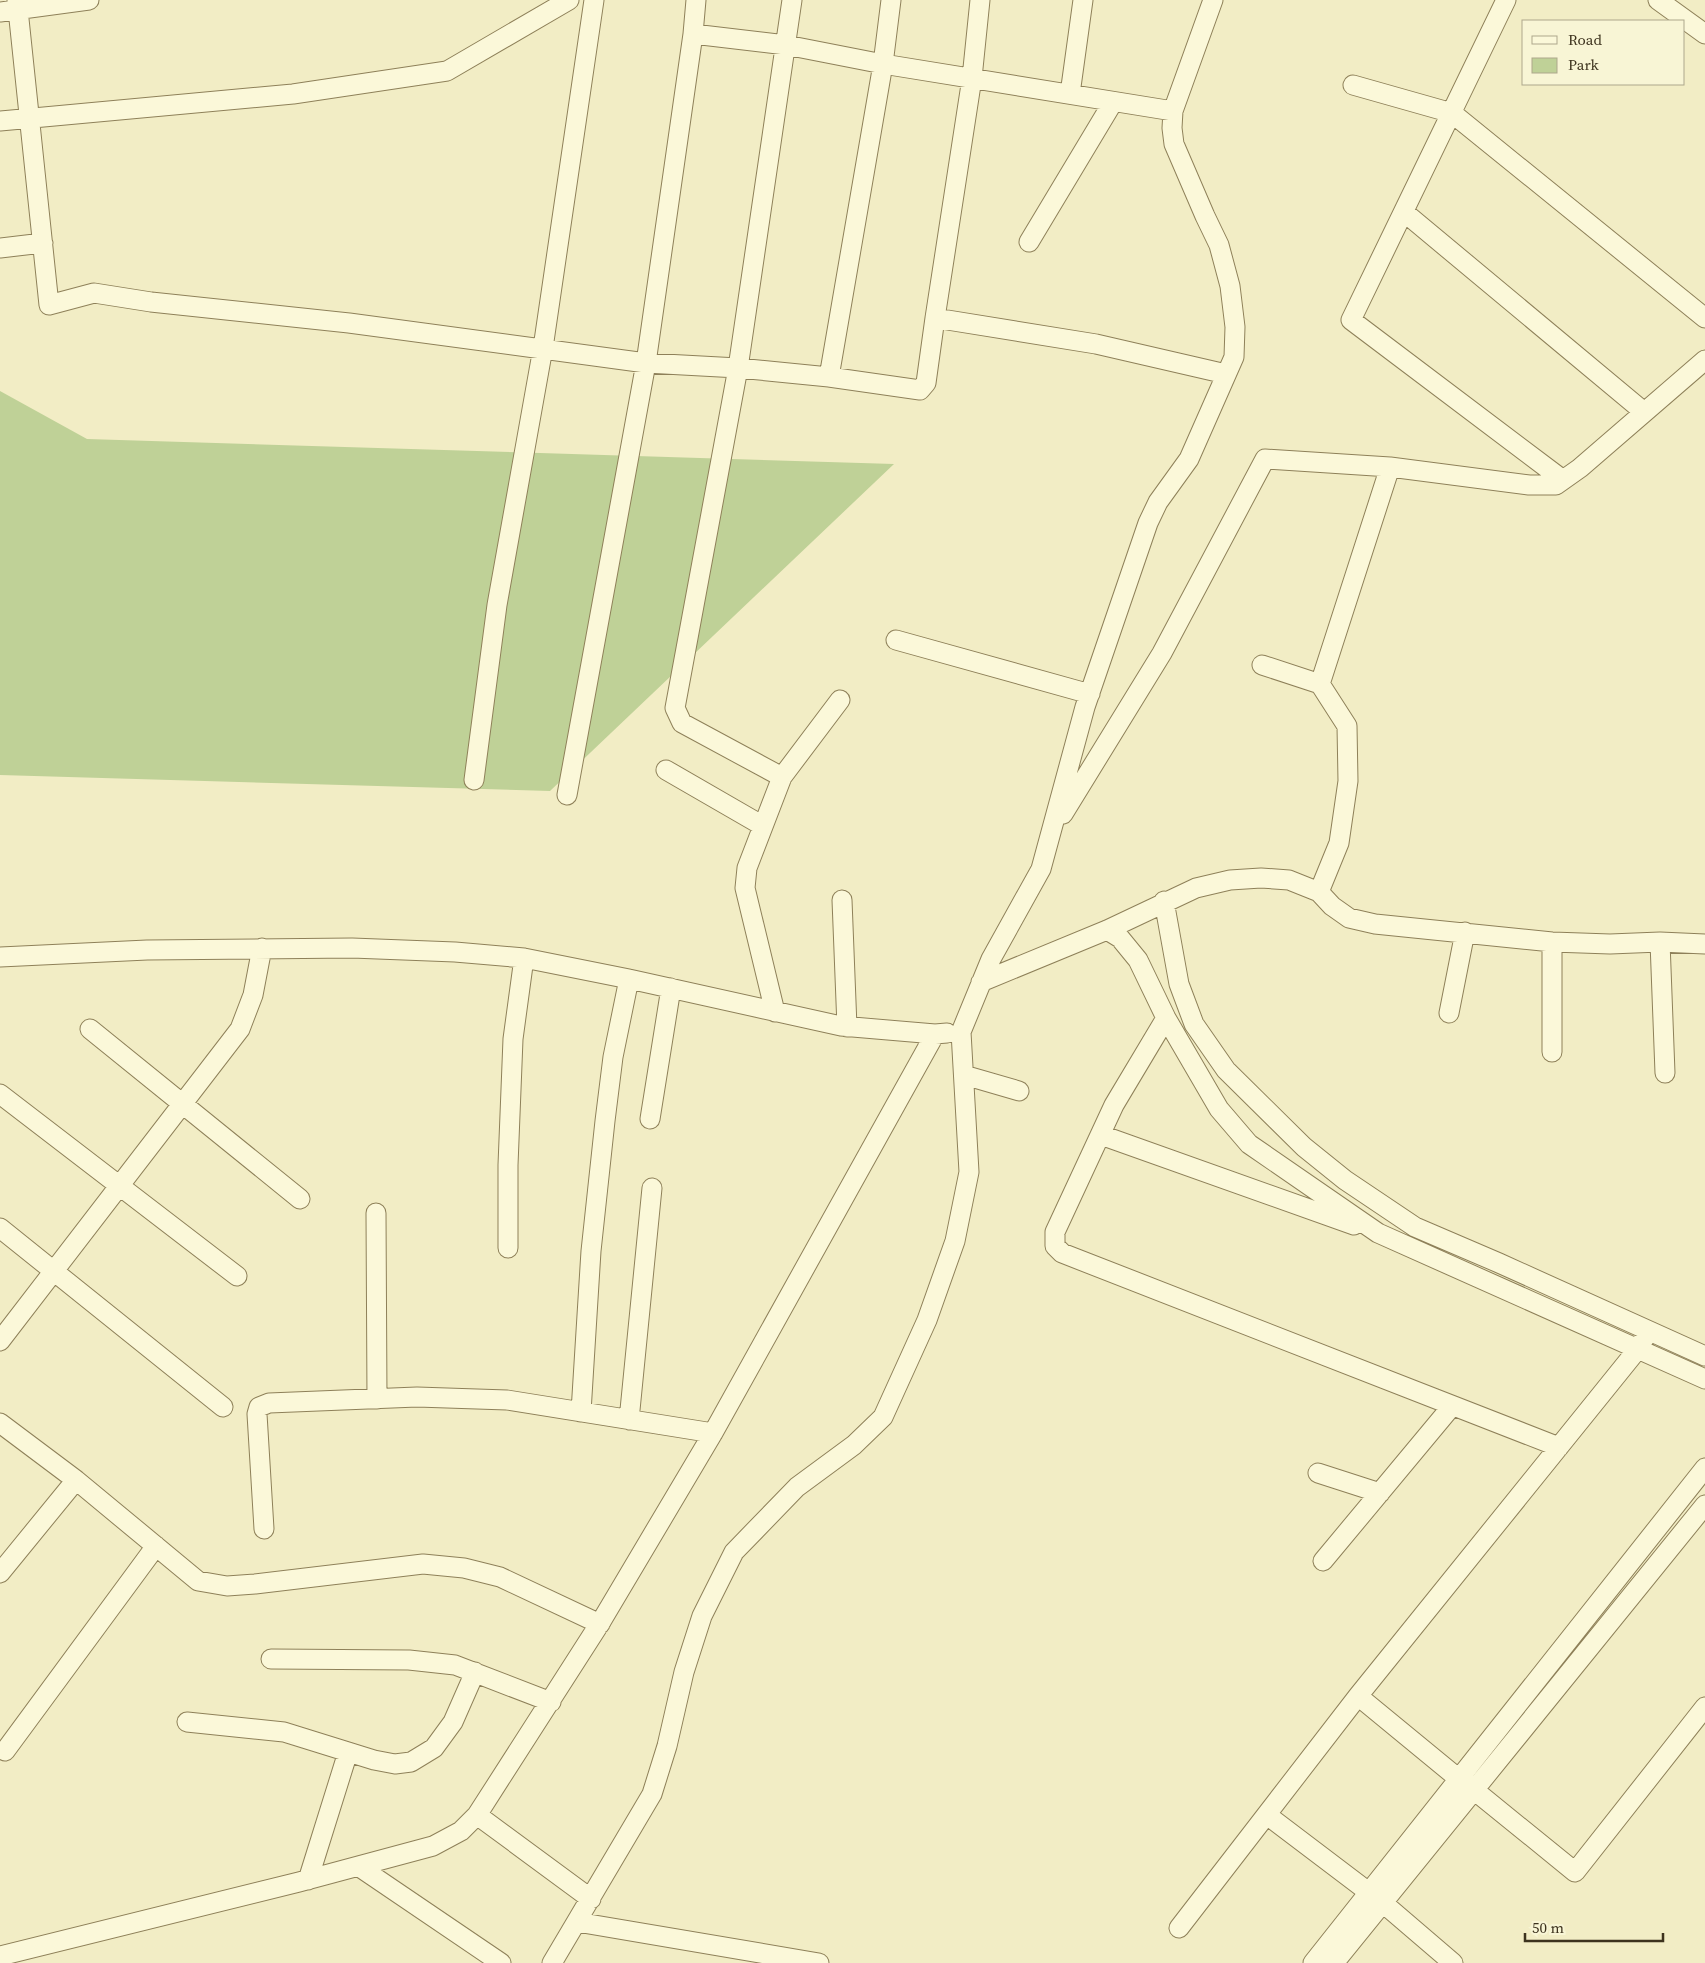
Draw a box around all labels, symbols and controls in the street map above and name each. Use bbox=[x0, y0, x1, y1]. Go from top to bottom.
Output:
legend bbox=[1522, 20, 1685, 85]
text: Road bbox=[1568, 29, 1602, 50]
text: Park bbox=[1568, 54, 1600, 75]
scale bar bbox=[1525, 1910, 1662, 1942]
text: 50 m bbox=[1532, 1917, 1564, 1938]

